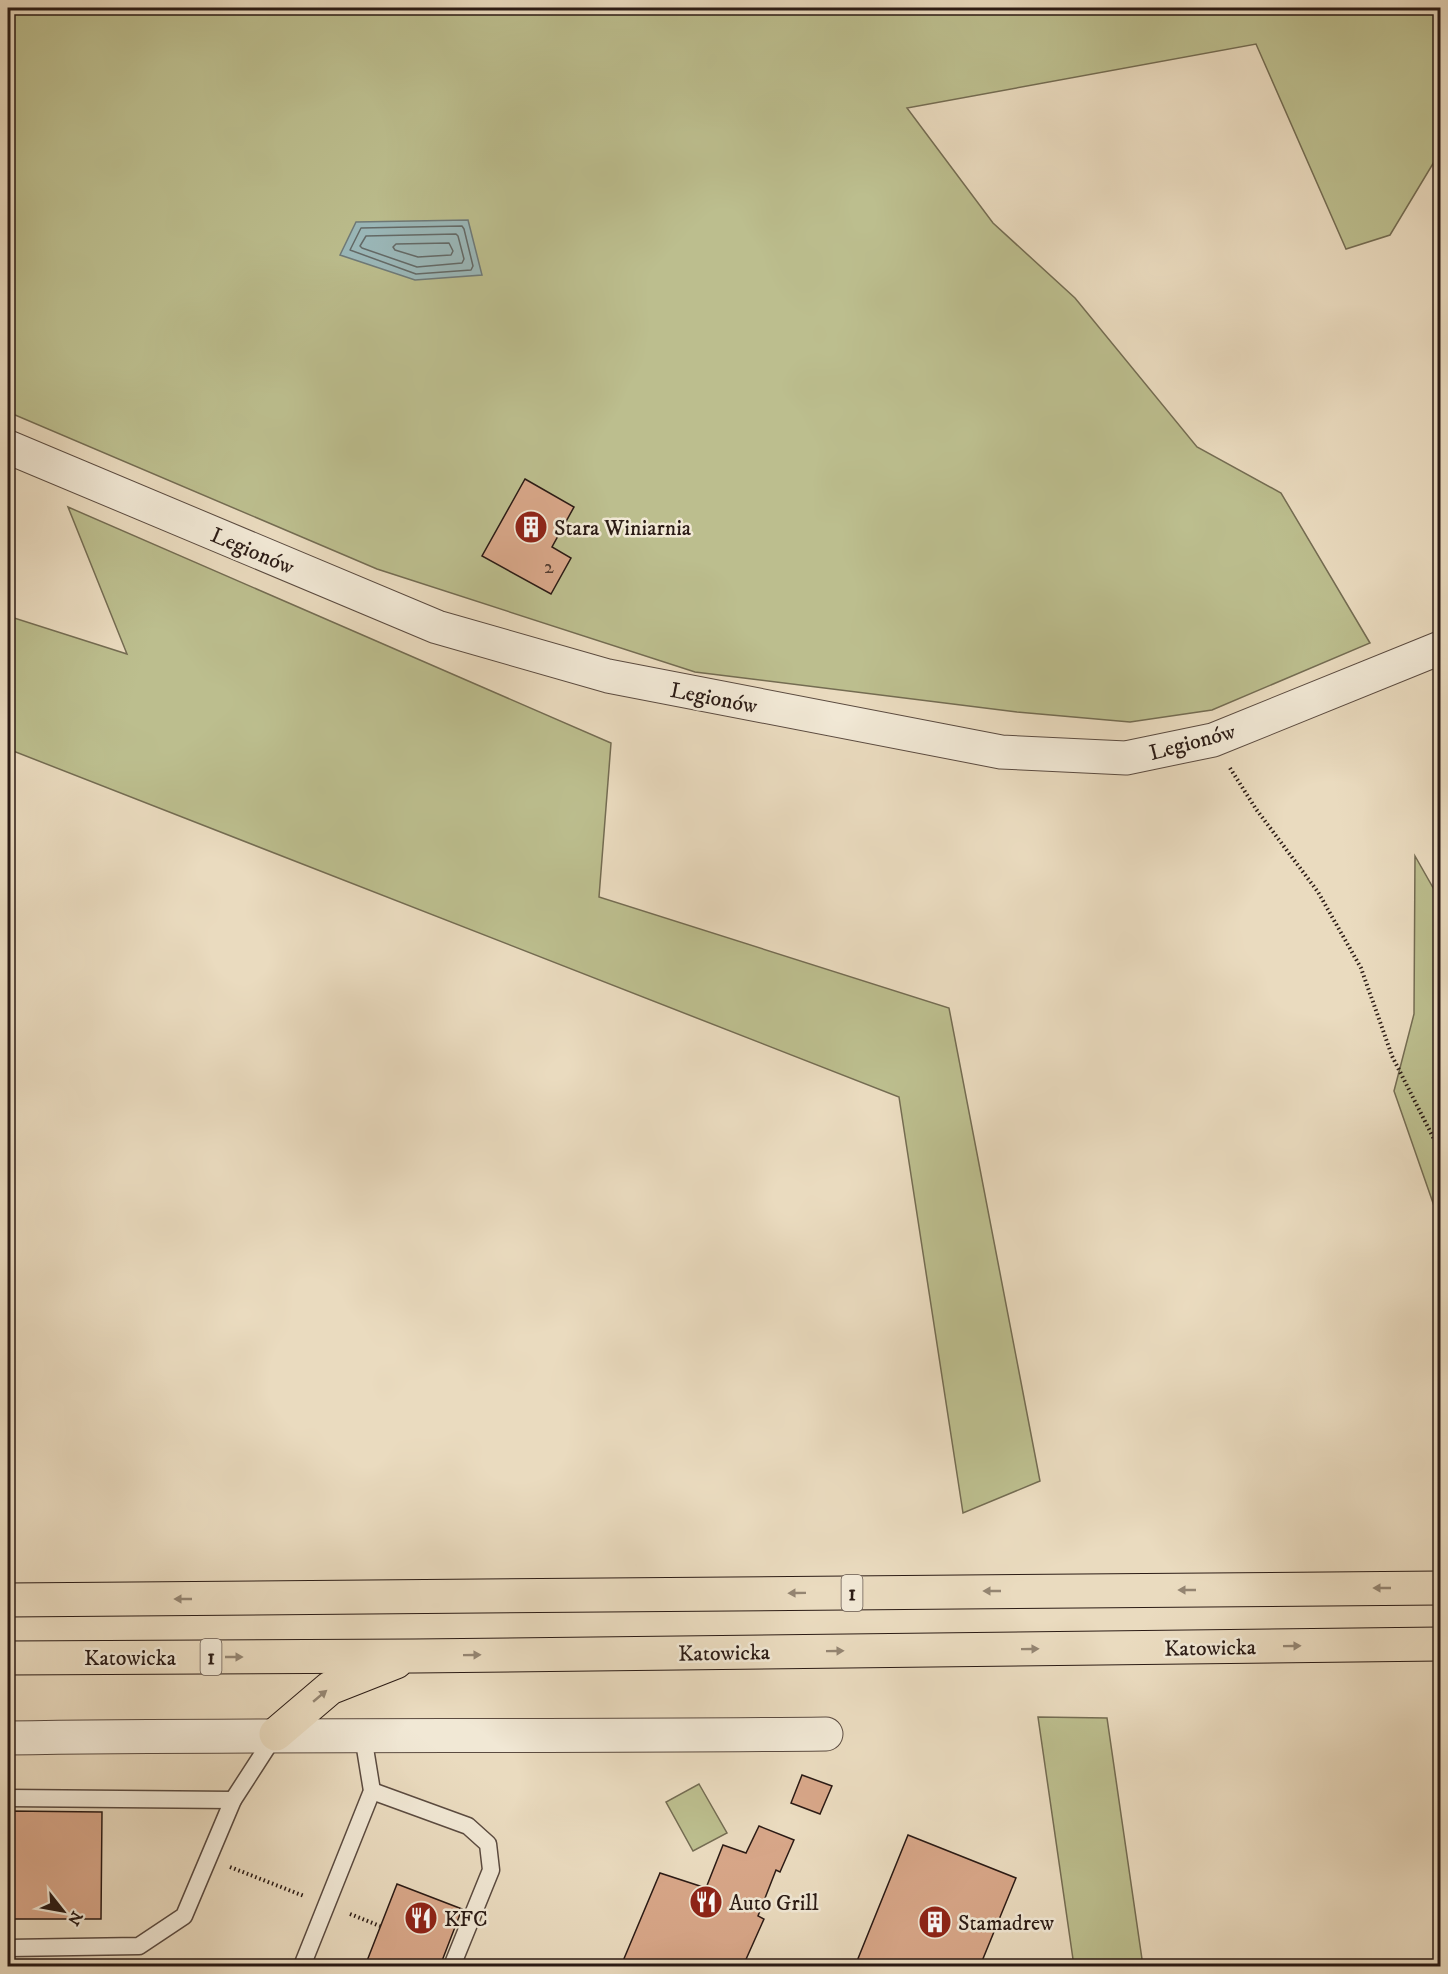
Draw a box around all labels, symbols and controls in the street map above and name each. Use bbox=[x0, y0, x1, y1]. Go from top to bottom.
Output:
building icon: Stara Winiarnia bbox=[513, 509, 549, 545]
place label: Stara Winiarnia bbox=[554, 515, 692, 542]
street label: Legionów bbox=[207, 522, 298, 581]
house number: 2 bbox=[544, 555, 554, 580]
street label: Legionów bbox=[668, 677, 760, 720]
street label: Legionów bbox=[1146, 718, 1238, 767]
road number: 1 bbox=[842, 1575, 862, 1611]
one-way arrow bbox=[1373, 1583, 1392, 1593]
one-way arrow bbox=[1178, 1585, 1197, 1595]
one-way arrow bbox=[983, 1586, 1002, 1596]
one-way arrow bbox=[788, 1588, 807, 1598]
one-way arrow bbox=[174, 1594, 193, 1604]
street label: Katowicka bbox=[1164, 1634, 1257, 1663]
road number: 1 bbox=[200, 1639, 222, 1675]
street label: Katowicka bbox=[678, 1639, 771, 1668]
one-way arrow bbox=[1282, 1641, 1301, 1651]
one-way arrow bbox=[1021, 1644, 1040, 1654]
street label: Katowicka bbox=[84, 1645, 177, 1672]
one-way arrow bbox=[826, 1646, 845, 1656]
one-way arrow bbox=[463, 1650, 482, 1660]
one-way arrow bbox=[224, 1652, 243, 1661]
one-way arrow bbox=[312, 1690, 328, 1703]
north arrow bbox=[33, 1881, 93, 1941]
restaurant icon: Auto Grill bbox=[688, 1884, 724, 1920]
place label: Auto Grill bbox=[729, 1890, 819, 1917]
restaurant icon: KFC bbox=[403, 1900, 439, 1936]
building icon: Stamadrew bbox=[917, 1904, 953, 1940]
place label: KFC bbox=[444, 1906, 488, 1933]
text: N bbox=[63, 1907, 87, 1929]
place label: Stamadrew bbox=[958, 1910, 1054, 1937]

